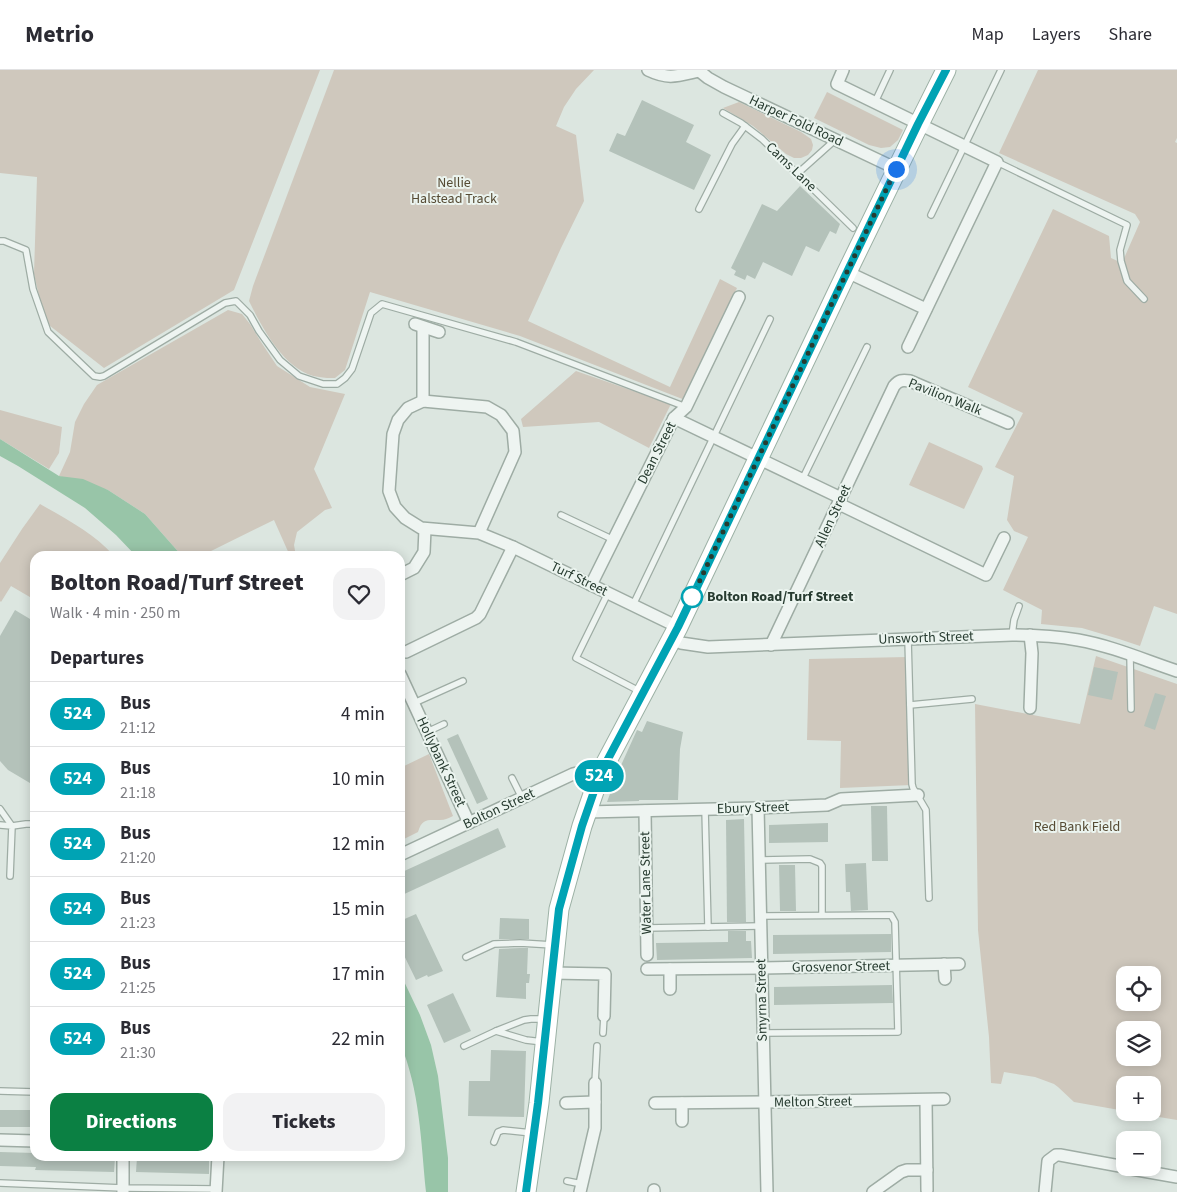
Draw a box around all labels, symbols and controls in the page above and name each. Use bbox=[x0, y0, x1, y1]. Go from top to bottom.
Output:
text: Metrio bbox=[25, 17, 94, 52]
text: Map bbox=[972, 22, 1004, 47]
text: Layers bbox=[1032, 22, 1081, 47]
text: Share bbox=[1109, 22, 1152, 47]
street label: Harper Fold Road bbox=[746, 90, 846, 152]
street label: Cams Lane bbox=[761, 138, 821, 196]
your location bbox=[884, 157, 909, 182]
park label: Nellie Halstead Track bbox=[411, 173, 497, 209]
street label: Pavilion Walk bbox=[905, 373, 985, 421]
street label: Dean Street bbox=[633, 418, 681, 488]
street label: Allen Street bbox=[810, 481, 856, 551]
street label: Turf Street bbox=[547, 557, 611, 602]
text: Bolton Road/Turf Street bbox=[50, 565, 304, 600]
button: heart bbox=[333, 568, 385, 620]
marker: Bolton Road/Turf Street bbox=[681, 586, 703, 608]
place label: Bolton Road/Turf Street bbox=[707, 587, 854, 607]
text: Walk · 4 min · 250 m bbox=[50, 602, 181, 624]
street label: Unsworth Street bbox=[878, 626, 974, 650]
text: Departures bbox=[50, 645, 144, 672]
text: Bus bbox=[120, 690, 151, 717]
text: 524 bbox=[63, 701, 92, 726]
text: 4 min bbox=[341, 701, 385, 728]
street label: Hollybank Street bbox=[411, 714, 471, 811]
text: 21:12 bbox=[120, 717, 156, 739]
text: Bus bbox=[120, 755, 151, 782]
line badge: 524 bbox=[570, 760, 628, 792]
text: 524 bbox=[585, 763, 613, 788]
text: 524 bbox=[63, 766, 92, 791]
text: 10 min bbox=[331, 766, 385, 793]
text: 21:18 bbox=[120, 782, 156, 804]
street label: Bolton Street bbox=[460, 784, 538, 834]
street label: Ebury Street bbox=[716, 797, 790, 819]
park label: Red Bank Field bbox=[1034, 817, 1120, 837]
text: Bus bbox=[120, 820, 151, 847]
text: 524 bbox=[63, 831, 92, 856]
text: 12 min bbox=[331, 831, 385, 858]
street label: Water Lane Street bbox=[635, 831, 657, 935]
text: 21:20 bbox=[120, 847, 156, 869]
text: Bus bbox=[120, 885, 151, 912]
text: 524 bbox=[63, 896, 92, 921]
text: 15 min bbox=[331, 896, 385, 923]
text: 21:23 bbox=[120, 912, 156, 934]
text: Bus bbox=[120, 950, 151, 977]
street label: Grosvenor Street bbox=[792, 956, 891, 978]
street label: Smyrna Street bbox=[751, 958, 773, 1042]
text: 524 bbox=[63, 961, 92, 986]
text: 17 min bbox=[331, 961, 385, 988]
map controls bbox=[1116, 966, 1161, 1176]
button: locate bbox=[1116, 966, 1161, 1011]
text: 21:25 bbox=[120, 977, 156, 999]
text: Bus bbox=[120, 1015, 151, 1042]
button: layers bbox=[1116, 1021, 1161, 1066]
text: 524 bbox=[63, 1026, 92, 1051]
text: 22 min bbox=[331, 1026, 385, 1053]
text: 21:30 bbox=[120, 1042, 156, 1064]
button: + bbox=[1116, 1076, 1161, 1121]
street label: Melton Street bbox=[774, 1091, 853, 1113]
button: Directions bbox=[50, 1093, 213, 1151]
button: Tickets bbox=[223, 1093, 385, 1151]
button: − bbox=[1116, 1131, 1161, 1176]

